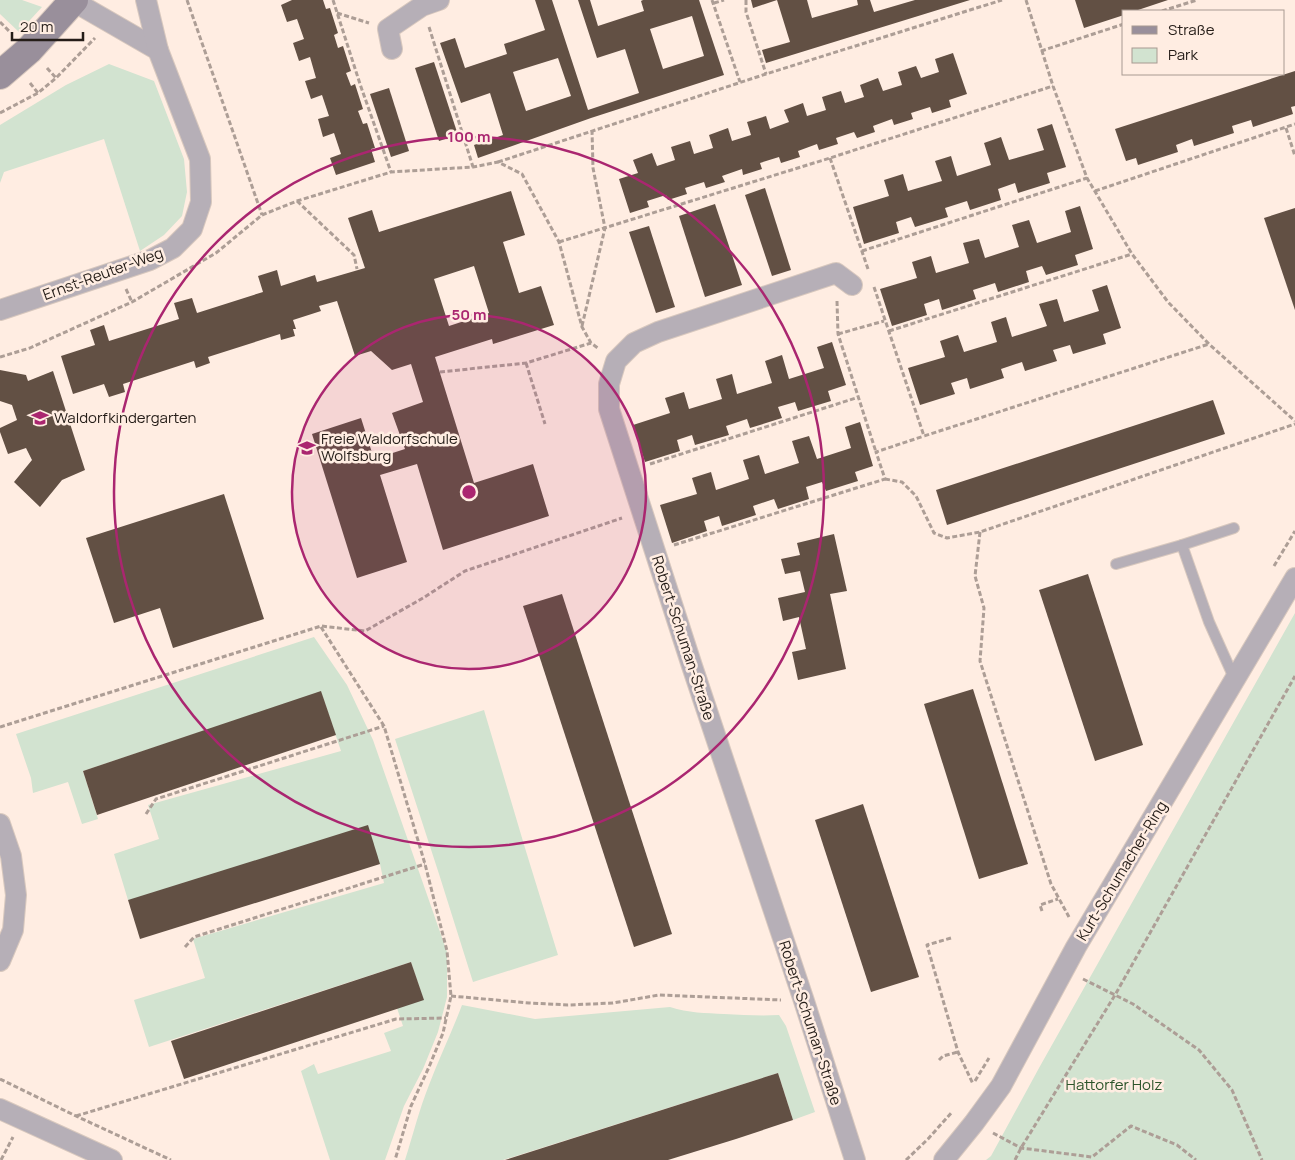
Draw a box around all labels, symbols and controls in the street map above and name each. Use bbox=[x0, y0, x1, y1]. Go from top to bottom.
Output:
scale bar bbox=[12, 10, 84, 42]
legend bbox=[1122, 10, 1285, 75]
text: 20 m bbox=[20, 16, 53, 37]
text: Straße bbox=[1168, 19, 1215, 40]
text: Park bbox=[1168, 44, 1198, 65]
text: 100 m bbox=[448, 126, 490, 147]
street label: Ernst-Reuter-Weg bbox=[40, 242, 166, 305]
text: 50 m bbox=[451, 304, 487, 325]
place label: Waldorfkindergarten bbox=[54, 407, 197, 428]
school or university icon: Waldorfkindergarten bbox=[30, 408, 50, 428]
place label: Freie Waldorfschule Wolfsburg bbox=[321, 428, 458, 466]
school or university icon: Freie Waldorfschule Wolfsburg bbox=[297, 438, 317, 458]
centre of rings bbox=[460, 483, 478, 501]
street label: Robert-Schuman-Straße bbox=[647, 553, 720, 723]
street label: Kurt-Schumacher-Ring bbox=[1071, 797, 1172, 945]
street label: Robert-Schuman-Straße bbox=[774, 938, 847, 1108]
park label: Hattorfer Holz bbox=[1066, 1074, 1162, 1095]

